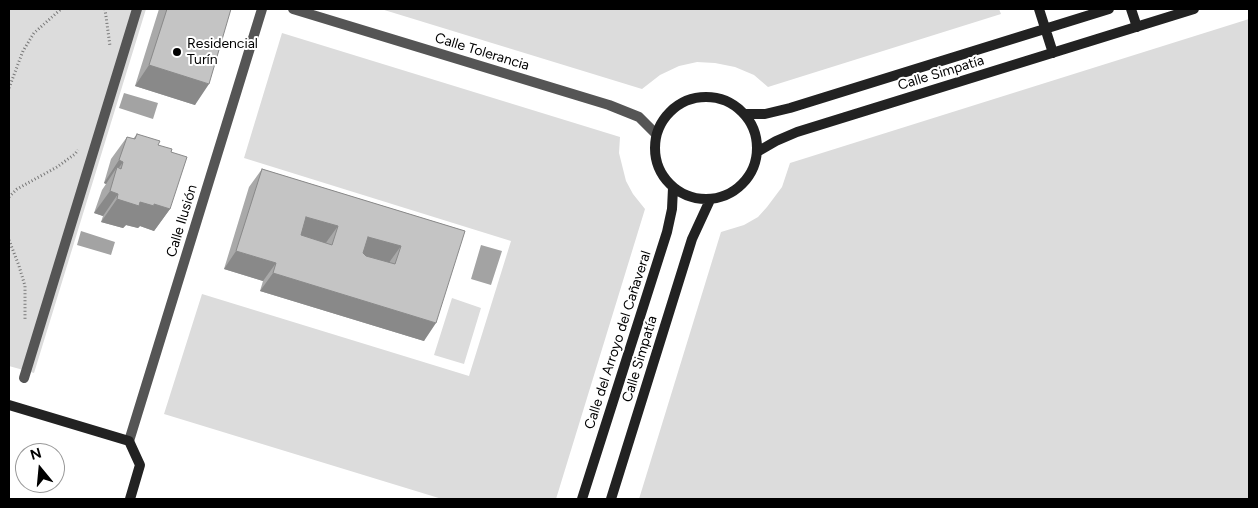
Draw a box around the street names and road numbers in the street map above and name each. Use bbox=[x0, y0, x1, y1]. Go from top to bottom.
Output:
street label: Calle Tolerancia bbox=[433, 30, 531, 74]
street label: Calle Simpatía bbox=[896, 52, 986, 94]
street label: Calle Ilusión bbox=[163, 183, 201, 259]
street label: Calle del Arroyo del Cañaveral bbox=[581, 249, 655, 431]
street label: Calle Simpatía bbox=[619, 314, 661, 404]

